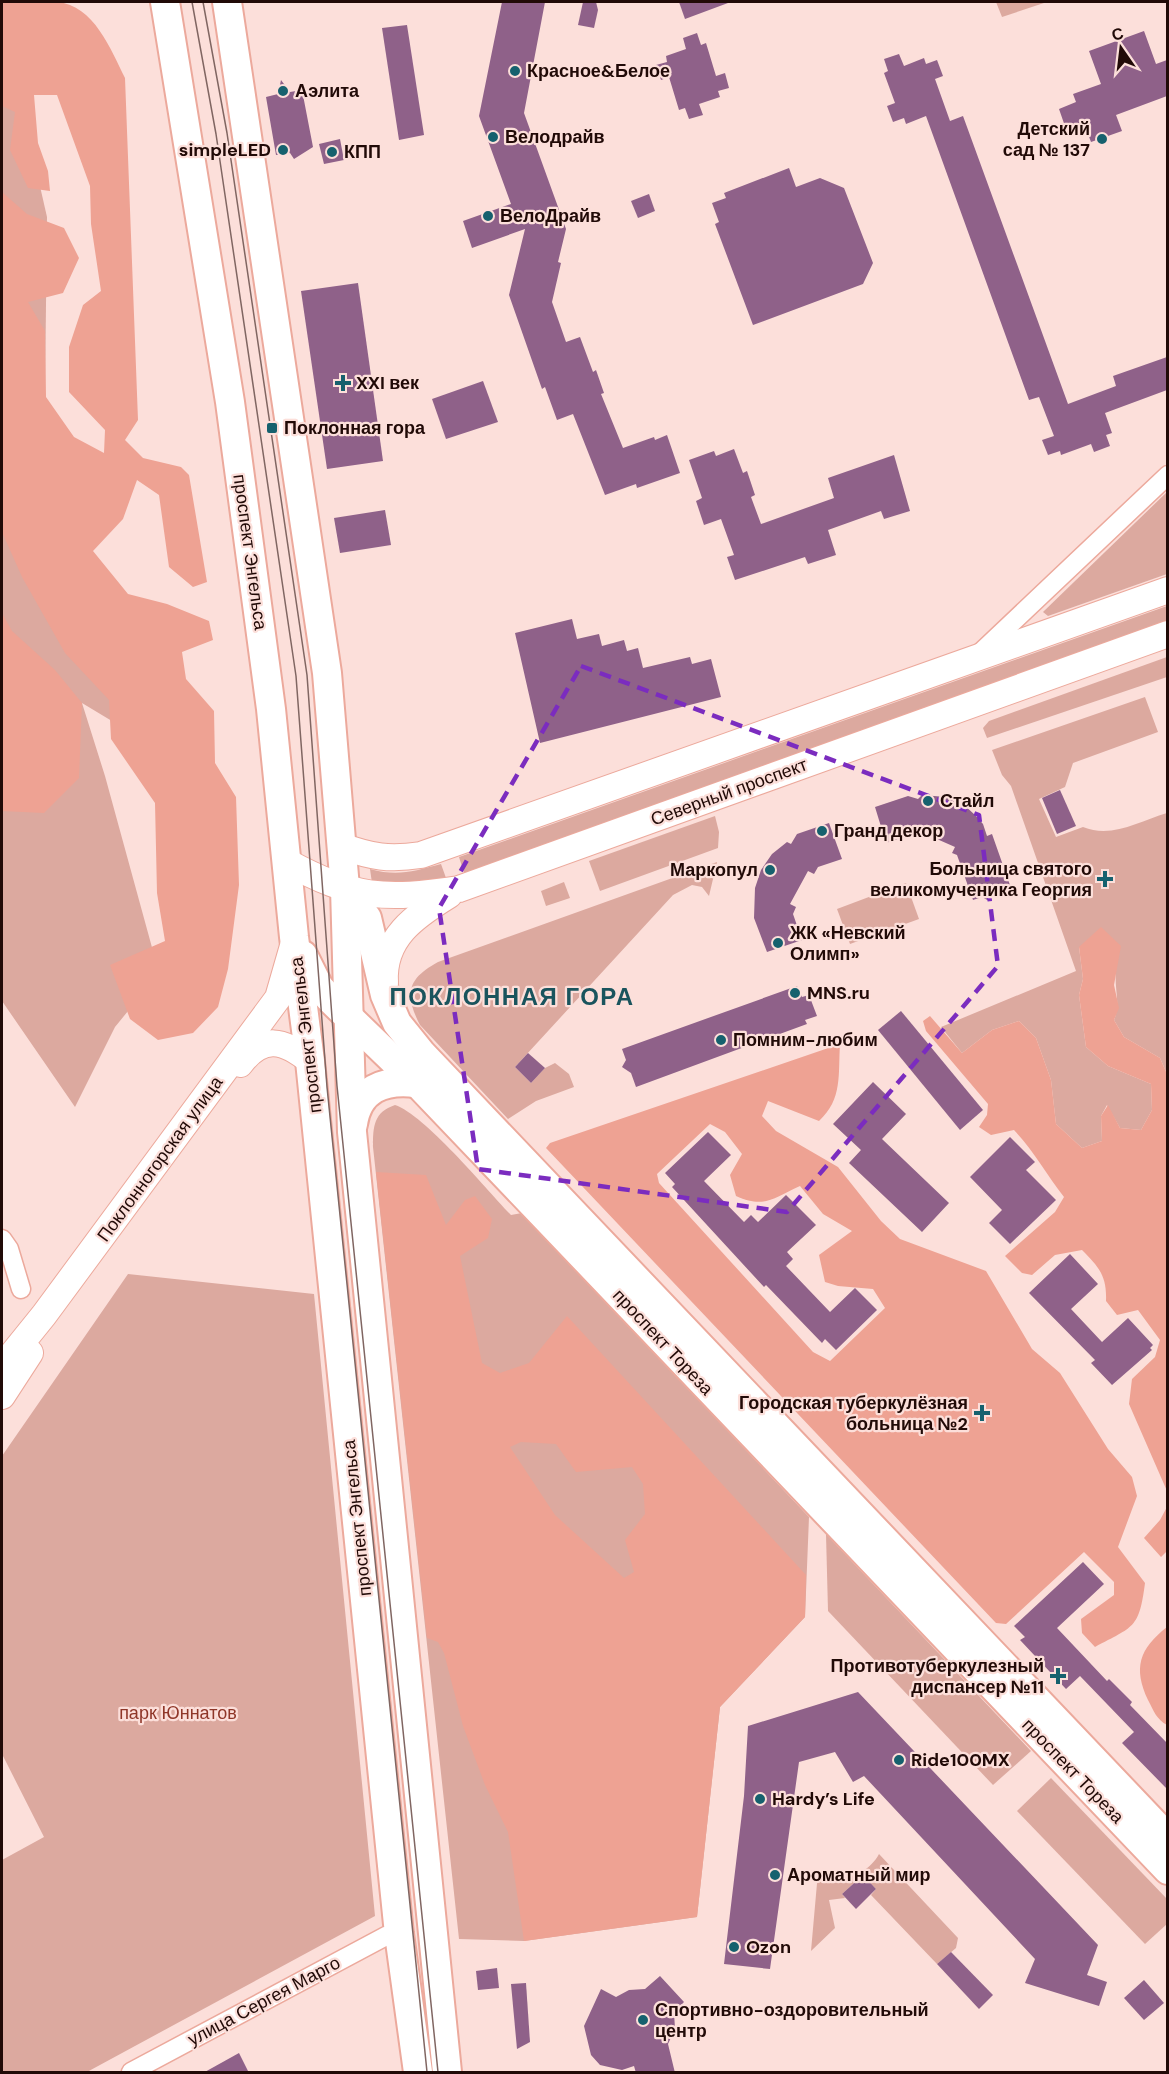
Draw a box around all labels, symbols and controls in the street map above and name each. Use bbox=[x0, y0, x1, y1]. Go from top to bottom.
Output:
north arrow bbox=[1091, 18, 1151, 78]
text: С bbox=[1109, 22, 1126, 46]
place label: Красное&Белое bbox=[527, 59, 670, 83]
marker: Красное&Белое bbox=[508, 64, 522, 78]
place label: Аэлита bbox=[295, 79, 360, 103]
marker: Аэлита bbox=[276, 84, 290, 98]
place label: Детский сад № 137 bbox=[1003, 117, 1090, 162]
place label: Велодрайв bbox=[505, 125, 605, 149]
marker: Велодрайв bbox=[486, 130, 500, 144]
marker: Детский сад № 137 bbox=[1095, 132, 1109, 146]
place label: simpleLED bbox=[179, 138, 271, 162]
place label: КПП bbox=[344, 140, 381, 164]
marker: simpleLED bbox=[276, 143, 290, 157]
marker: КПП bbox=[325, 145, 339, 159]
place label: ВелоДрайв bbox=[500, 204, 601, 228]
marker: ВелоДрайв bbox=[481, 209, 495, 223]
place label: XXI век bbox=[356, 371, 420, 395]
marker: XXI век bbox=[334, 374, 352, 392]
place label: Поклонная гора bbox=[284, 416, 426, 440]
marker: Поклонная гора bbox=[265, 421, 279, 435]
street label: проспект Энгельса bbox=[227, 473, 273, 632]
street label: Северный проспект bbox=[647, 753, 811, 831]
place label: Стайл bbox=[940, 789, 994, 813]
marker: Стайл bbox=[921, 794, 935, 808]
place label: Гранд декор bbox=[834, 819, 943, 843]
marker: Гранд декор bbox=[815, 824, 829, 838]
place label: Больница святого великомученика Георгия bbox=[870, 857, 1092, 902]
place label: Маркопул bbox=[670, 858, 758, 882]
marker: Маркопул bbox=[763, 863, 777, 877]
marker: Больница святого великомученика Георгия bbox=[1096, 870, 1114, 888]
place label: ЖК «Невский Олимп» bbox=[789, 921, 906, 966]
marker: ЖК «Невский Олимп» bbox=[771, 936, 785, 950]
street label: проспект Энгельса bbox=[284, 955, 327, 1114]
district label: ПОКЛОННАЯ ГОРА bbox=[389, 981, 635, 1012]
place label: MNS.ru bbox=[807, 981, 870, 1005]
marker: MNS.ru bbox=[788, 986, 802, 1000]
place label: Помним-любим bbox=[733, 1028, 878, 1052]
marker: Помним-любим bbox=[714, 1033, 728, 1047]
street label: Поклонногорская улица bbox=[92, 1071, 229, 1247]
street label: проспект Тореза bbox=[607, 1284, 719, 1401]
place label: Городская туберкулёзная больница №2 bbox=[739, 1391, 968, 1436]
marker: Городская туберкулёзная больница №2 bbox=[973, 1404, 991, 1422]
street label: проспект Энгельса bbox=[337, 1438, 377, 1597]
place label: Противотуберкулезный диспансер №11 bbox=[831, 1654, 1044, 1699]
marker: Противотуберкулезный диспансер №11 bbox=[1049, 1667, 1067, 1685]
park label: парк Юннатов bbox=[119, 1701, 237, 1725]
street label: проспект Тореза bbox=[1017, 1713, 1130, 1829]
place label: Ride100MX bbox=[911, 1748, 1010, 1772]
marker: Ride100MX bbox=[892, 1753, 906, 1767]
place label: Hardy’s Life bbox=[772, 1787, 875, 1811]
marker: Hardy’s Life bbox=[753, 1792, 767, 1806]
place label: Ароматный мир bbox=[787, 1863, 931, 1887]
marker: Ароматный мир bbox=[768, 1868, 782, 1882]
place label: Ozon bbox=[746, 1935, 791, 1959]
marker: Ozon bbox=[727, 1940, 741, 1954]
street label: улица Сергея Марго bbox=[184, 1951, 344, 2051]
place label: Спортивно-оздоровительный центр bbox=[655, 1998, 929, 2043]
marker: Спортивно-оздоровительный центр bbox=[636, 2013, 650, 2027]

